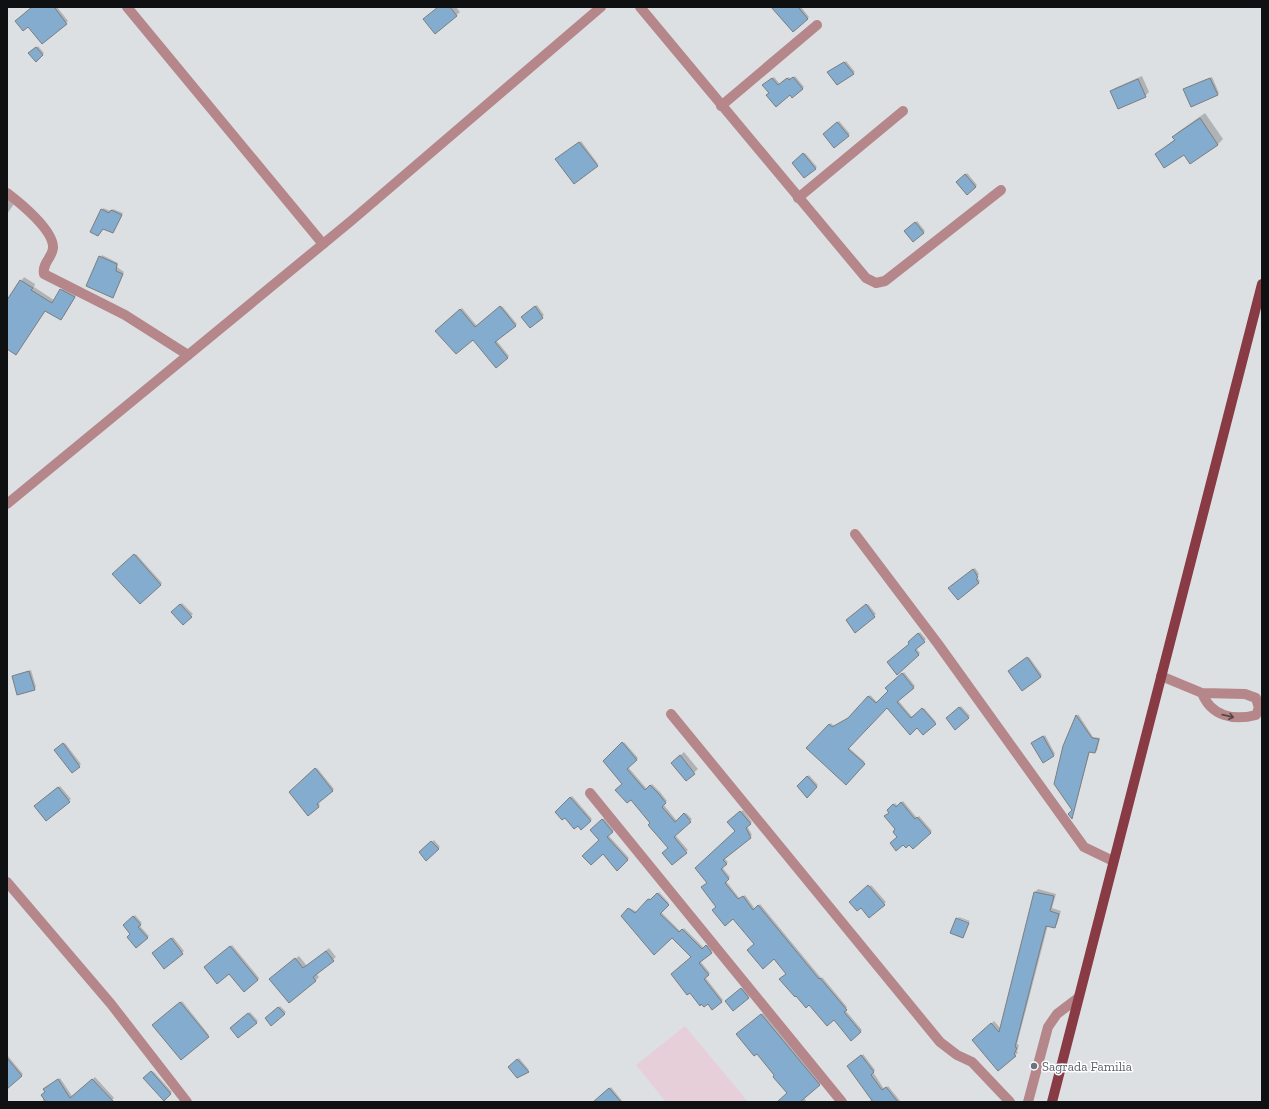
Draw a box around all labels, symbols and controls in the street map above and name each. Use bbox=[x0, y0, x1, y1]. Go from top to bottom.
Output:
one-way arrow bbox=[1221, 712, 1234, 720]
place label: Sagrada Familia bbox=[1042, 1059, 1133, 1074]
marker: Sagrada Familia bbox=[1029, 1061, 1039, 1071]

